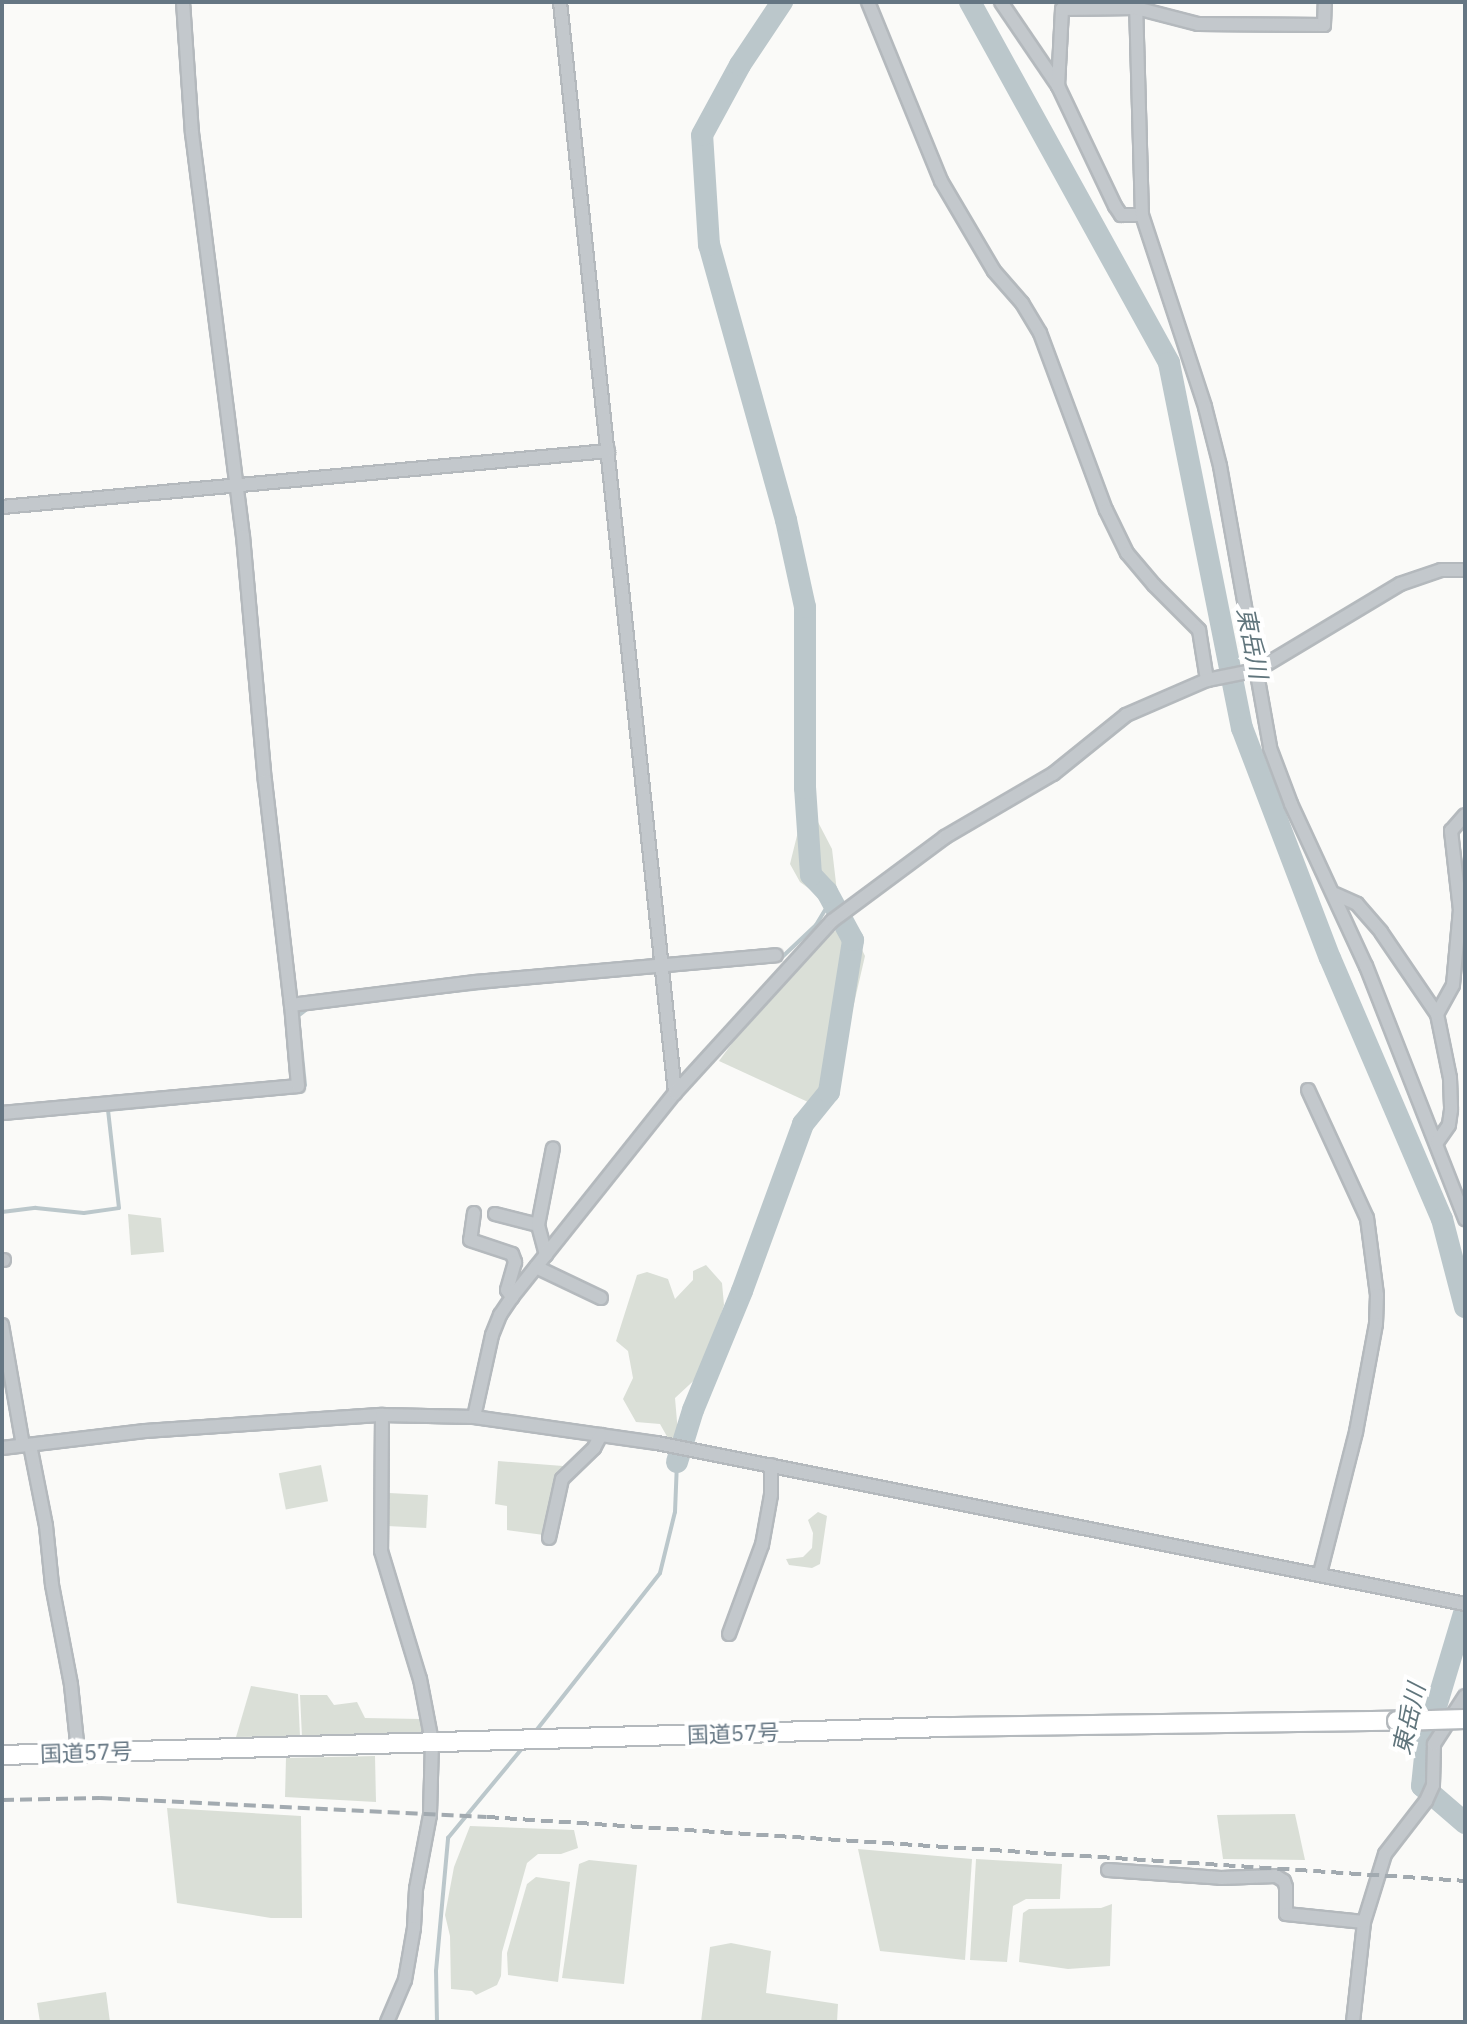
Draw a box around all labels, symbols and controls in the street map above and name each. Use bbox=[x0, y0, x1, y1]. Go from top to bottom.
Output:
water label: 東岳川 bbox=[1231, 605, 1273, 681]
water label: 東岳川 bbox=[1387, 1681, 1431, 1757]
street label: 国道57号 bbox=[686, 1718, 780, 1748]
street label: 国道57号 bbox=[39, 1737, 133, 1767]

